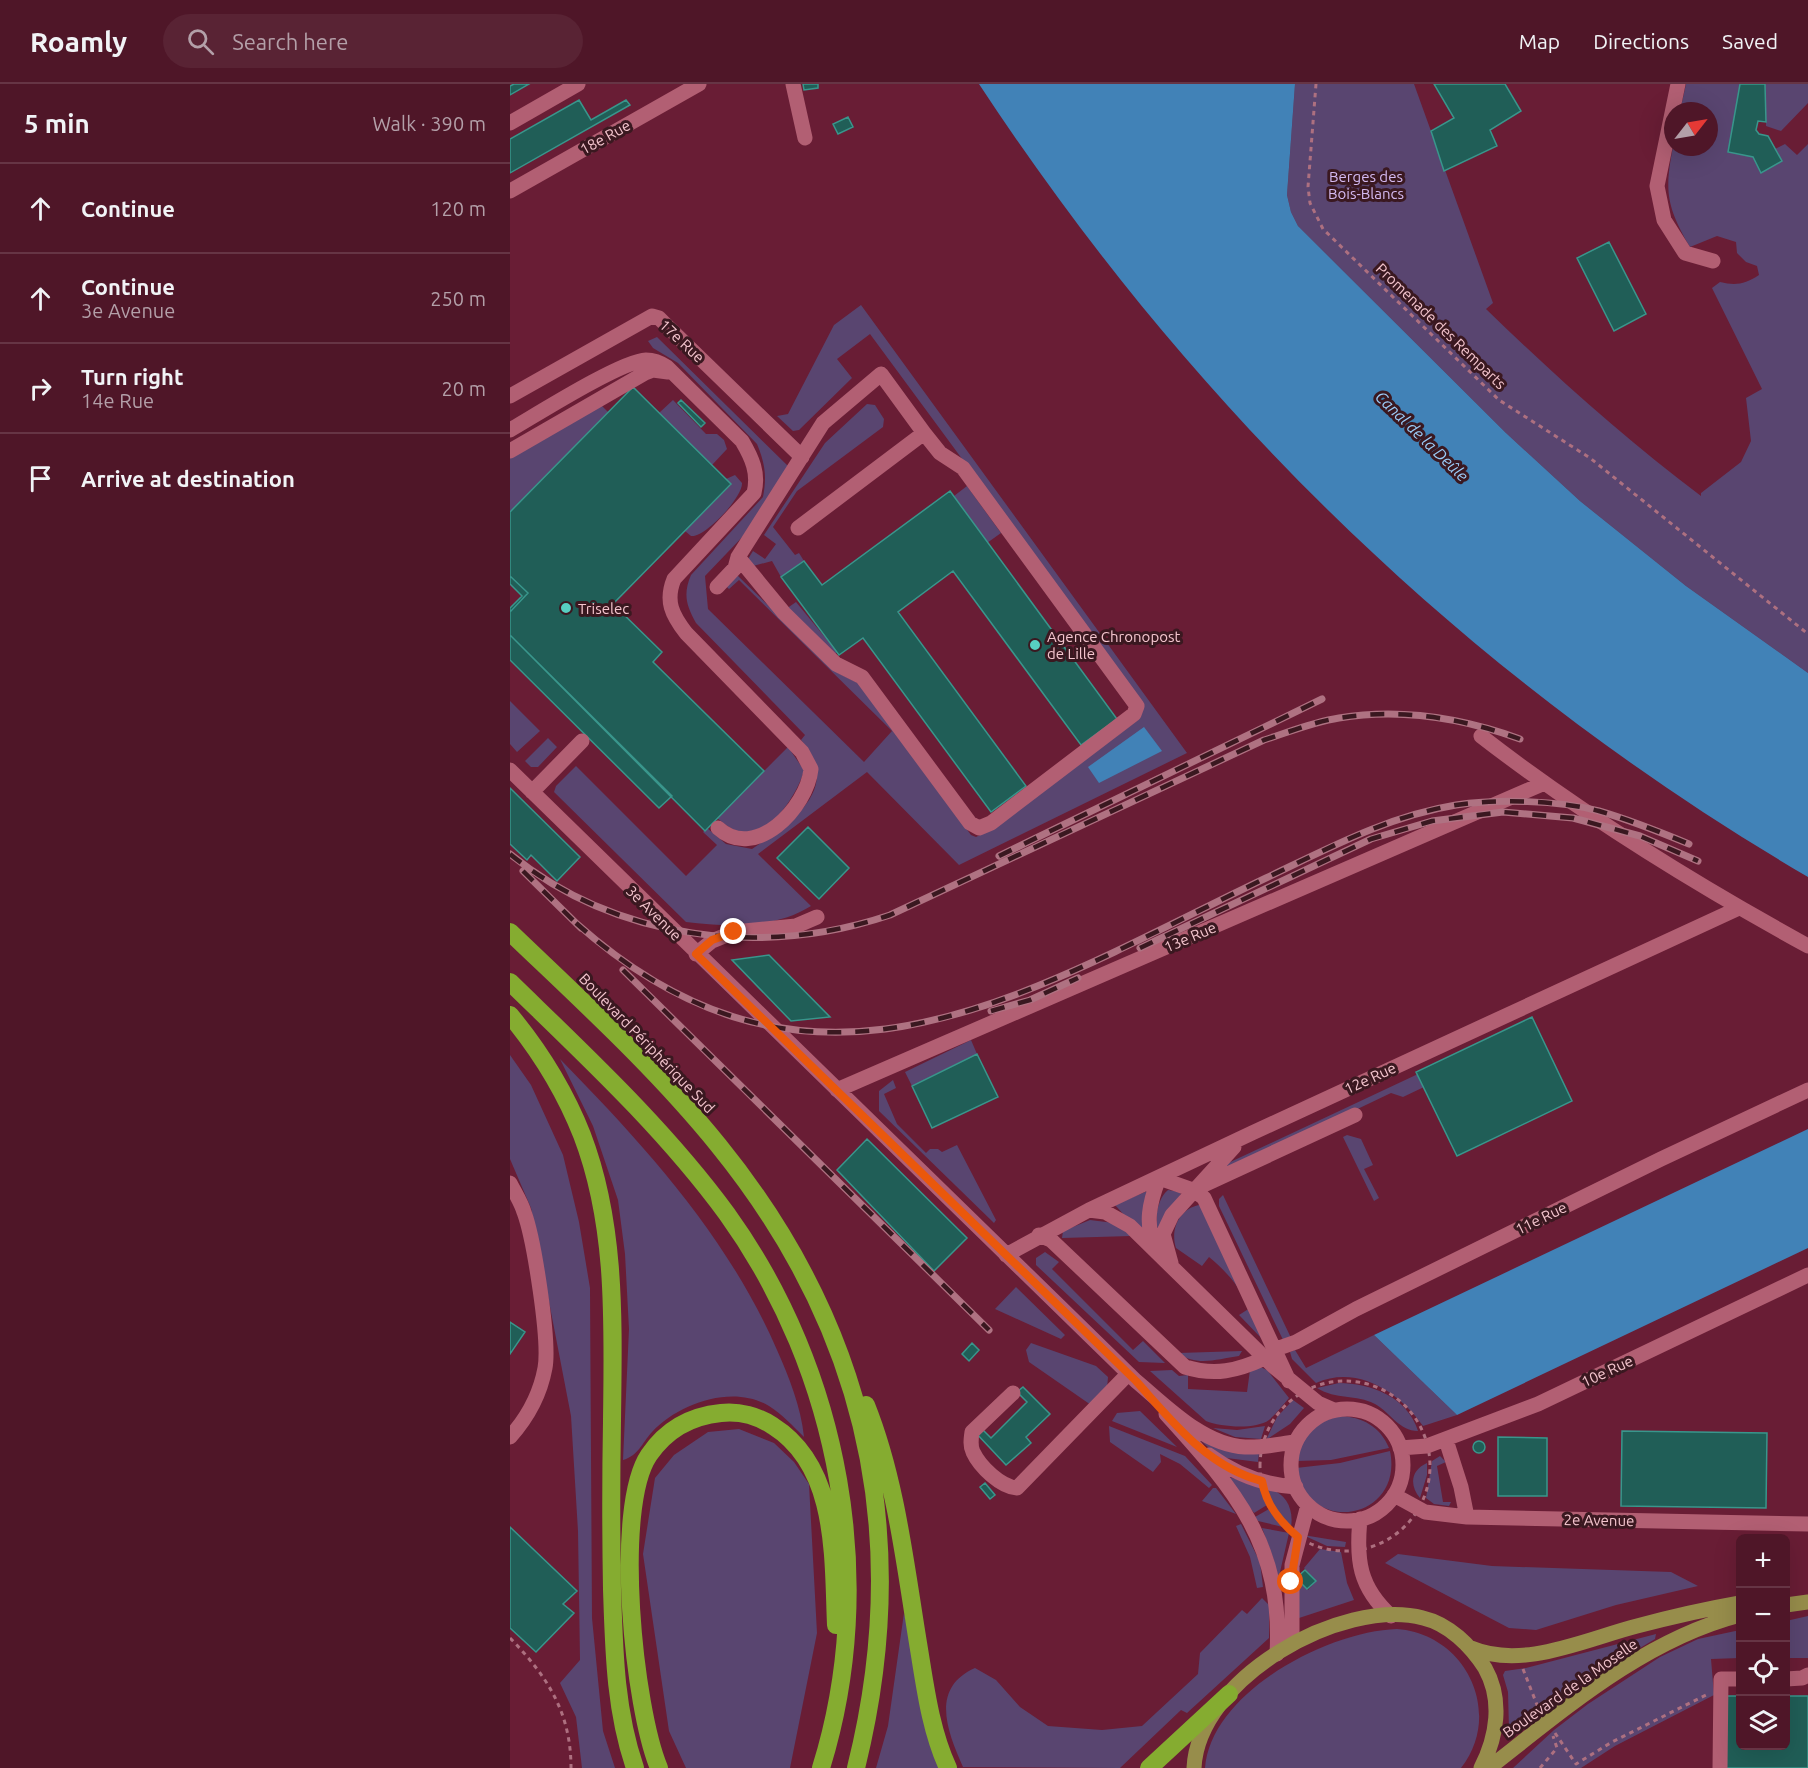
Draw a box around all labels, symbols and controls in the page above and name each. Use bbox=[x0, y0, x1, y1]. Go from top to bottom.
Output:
search box bbox=[163, 14, 583, 68]
icon: search bbox=[184, 25, 217, 58]
text: Roamly bbox=[30, 26, 127, 57]
text: Search here bbox=[232, 29, 348, 54]
text: Map bbox=[1519, 29, 1560, 53]
text: Directions bbox=[1593, 29, 1689, 53]
text: Saved bbox=[1722, 29, 1778, 53]
north arrow bbox=[1664, 102, 1718, 156]
text: 5 min bbox=[24, 109, 90, 138]
text: Walk · 390 m bbox=[373, 112, 486, 135]
street label: 18e Rue bbox=[577, 116, 633, 158]
park label: Berges des Bois-Blancs bbox=[1328, 168, 1404, 202]
icon: ahead bbox=[24, 192, 57, 225]
text: Continue bbox=[81, 196, 175, 221]
text: 120 m bbox=[430, 197, 486, 220]
street label: Promenade des Remparts bbox=[1373, 260, 1509, 392]
text: Continue bbox=[81, 274, 175, 299]
icon: ahead bbox=[24, 282, 57, 315]
text: 250 m bbox=[430, 287, 486, 310]
text: 3e Avenue bbox=[81, 299, 175, 322]
street label: 17e Rue bbox=[656, 316, 708, 366]
text: Turn right bbox=[81, 364, 183, 389]
icon: right bbox=[24, 372, 57, 405]
text: 20 m bbox=[442, 377, 486, 400]
water label: Canal de la Deûle bbox=[1372, 387, 1472, 485]
text: 14e Rue bbox=[81, 389, 154, 412]
icon: arrive bbox=[24, 462, 57, 495]
text: Arrive at destination bbox=[81, 466, 295, 491]
place label: Triselec bbox=[578, 600, 629, 617]
marker: Triselec bbox=[559, 601, 573, 615]
place label: Agence Chronopost de Lille bbox=[1047, 628, 1180, 662]
marker: Agence Chronopost de Lille bbox=[1028, 638, 1042, 652]
street label: 3e Avenue bbox=[623, 882, 685, 944]
route end bbox=[720, 918, 746, 944]
street label: 13e Rue bbox=[1161, 918, 1219, 956]
street label: Boulevard Périphérique Sud bbox=[576, 970, 718, 1116]
street label: 12e Rue bbox=[1342, 1059, 1398, 1097]
street label: 11e Rue bbox=[1513, 1198, 1569, 1238]
street label: 10e Rue bbox=[1579, 1352, 1635, 1390]
street label: 2e Avenue bbox=[1563, 1511, 1635, 1529]
map controls bbox=[1736, 1534, 1790, 1750]
button: + bbox=[1736, 1534, 1790, 1588]
route start bbox=[1277, 1568, 1303, 1594]
button: − bbox=[1736, 1588, 1790, 1642]
street label: Boulevard de la Moselle bbox=[1499, 1635, 1641, 1741]
button: locate bbox=[1736, 1642, 1790, 1696]
button: layers bbox=[1736, 1696, 1790, 1750]

